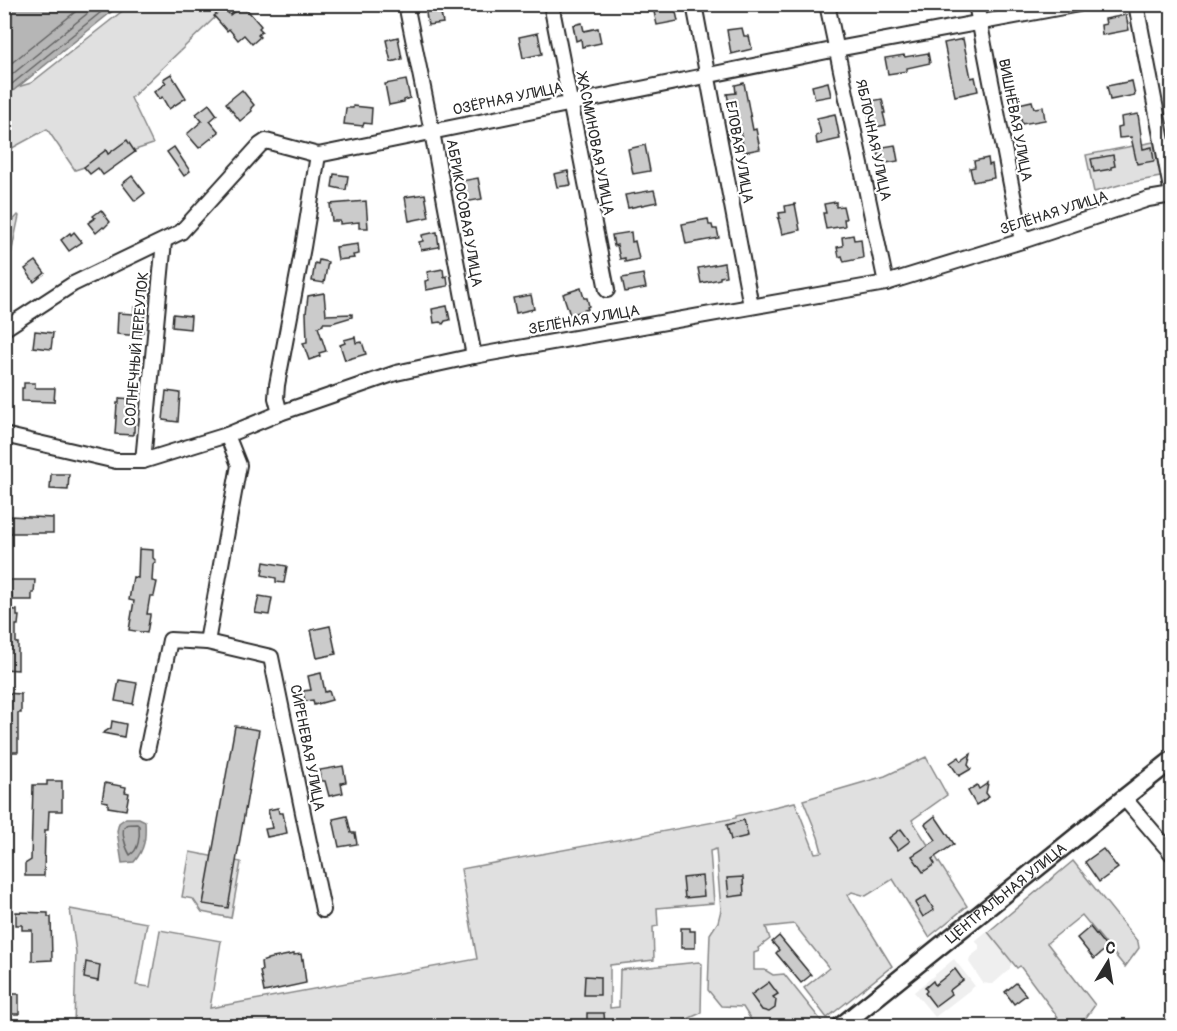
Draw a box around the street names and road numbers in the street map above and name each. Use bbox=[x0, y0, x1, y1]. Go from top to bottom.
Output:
street label: ВИШНЁВАЯ УЛИЦА bbox=[994, 57, 1036, 183]
street label: ЖАСМИНОВАЯ УЛИЦА bbox=[572, 69, 618, 217]
street label: ЯБЛОЧНАЯ УЛИЦА bbox=[851, 77, 895, 203]
street label: ОЗЁРНАЯ УЛИЦА bbox=[451, 78, 565, 120]
street label: ЕЛОВАЯ УЛИЦА bbox=[721, 99, 757, 205]
street label: АБРИКОСОВАЯ УЛИЦА bbox=[442, 138, 486, 289]
street label: ЗЕЛЁНАЯ УЛИЦА bbox=[998, 187, 1111, 239]
street label: СОЛНЕЧНЫЙ ПЕРЕУЛОК bbox=[121, 271, 153, 427]
street label: ЗЕЛЁНАЯ УЛИЦА bbox=[527, 301, 641, 339]
street label: СИРЕНЕВАЯ УЛИЦА bbox=[285, 683, 329, 813]
street label: ЦЕНТРАЛЬНАЯ УЛИЦА bbox=[942, 838, 1071, 948]

